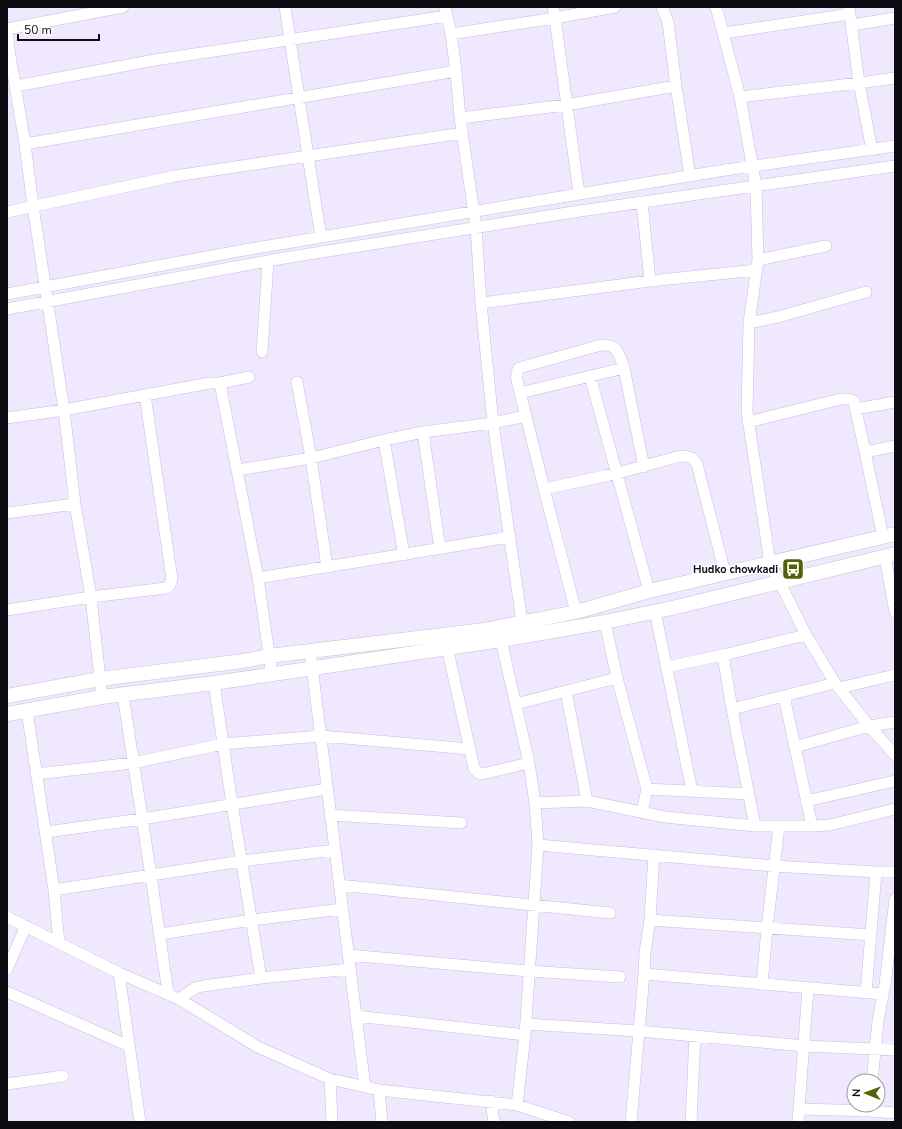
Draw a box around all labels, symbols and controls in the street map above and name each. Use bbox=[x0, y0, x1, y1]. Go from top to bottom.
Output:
scale bar bbox=[18, 16, 99, 42]
text: 50 m bbox=[24, 22, 52, 38]
bus stop icon: Hudko chowkadi bbox=[780, 556, 806, 582]
place label: Hudko chowkadi bbox=[693, 562, 778, 577]
north arrow bbox=[846, 1073, 886, 1113]
text: N bbox=[849, 1089, 864, 1097]

